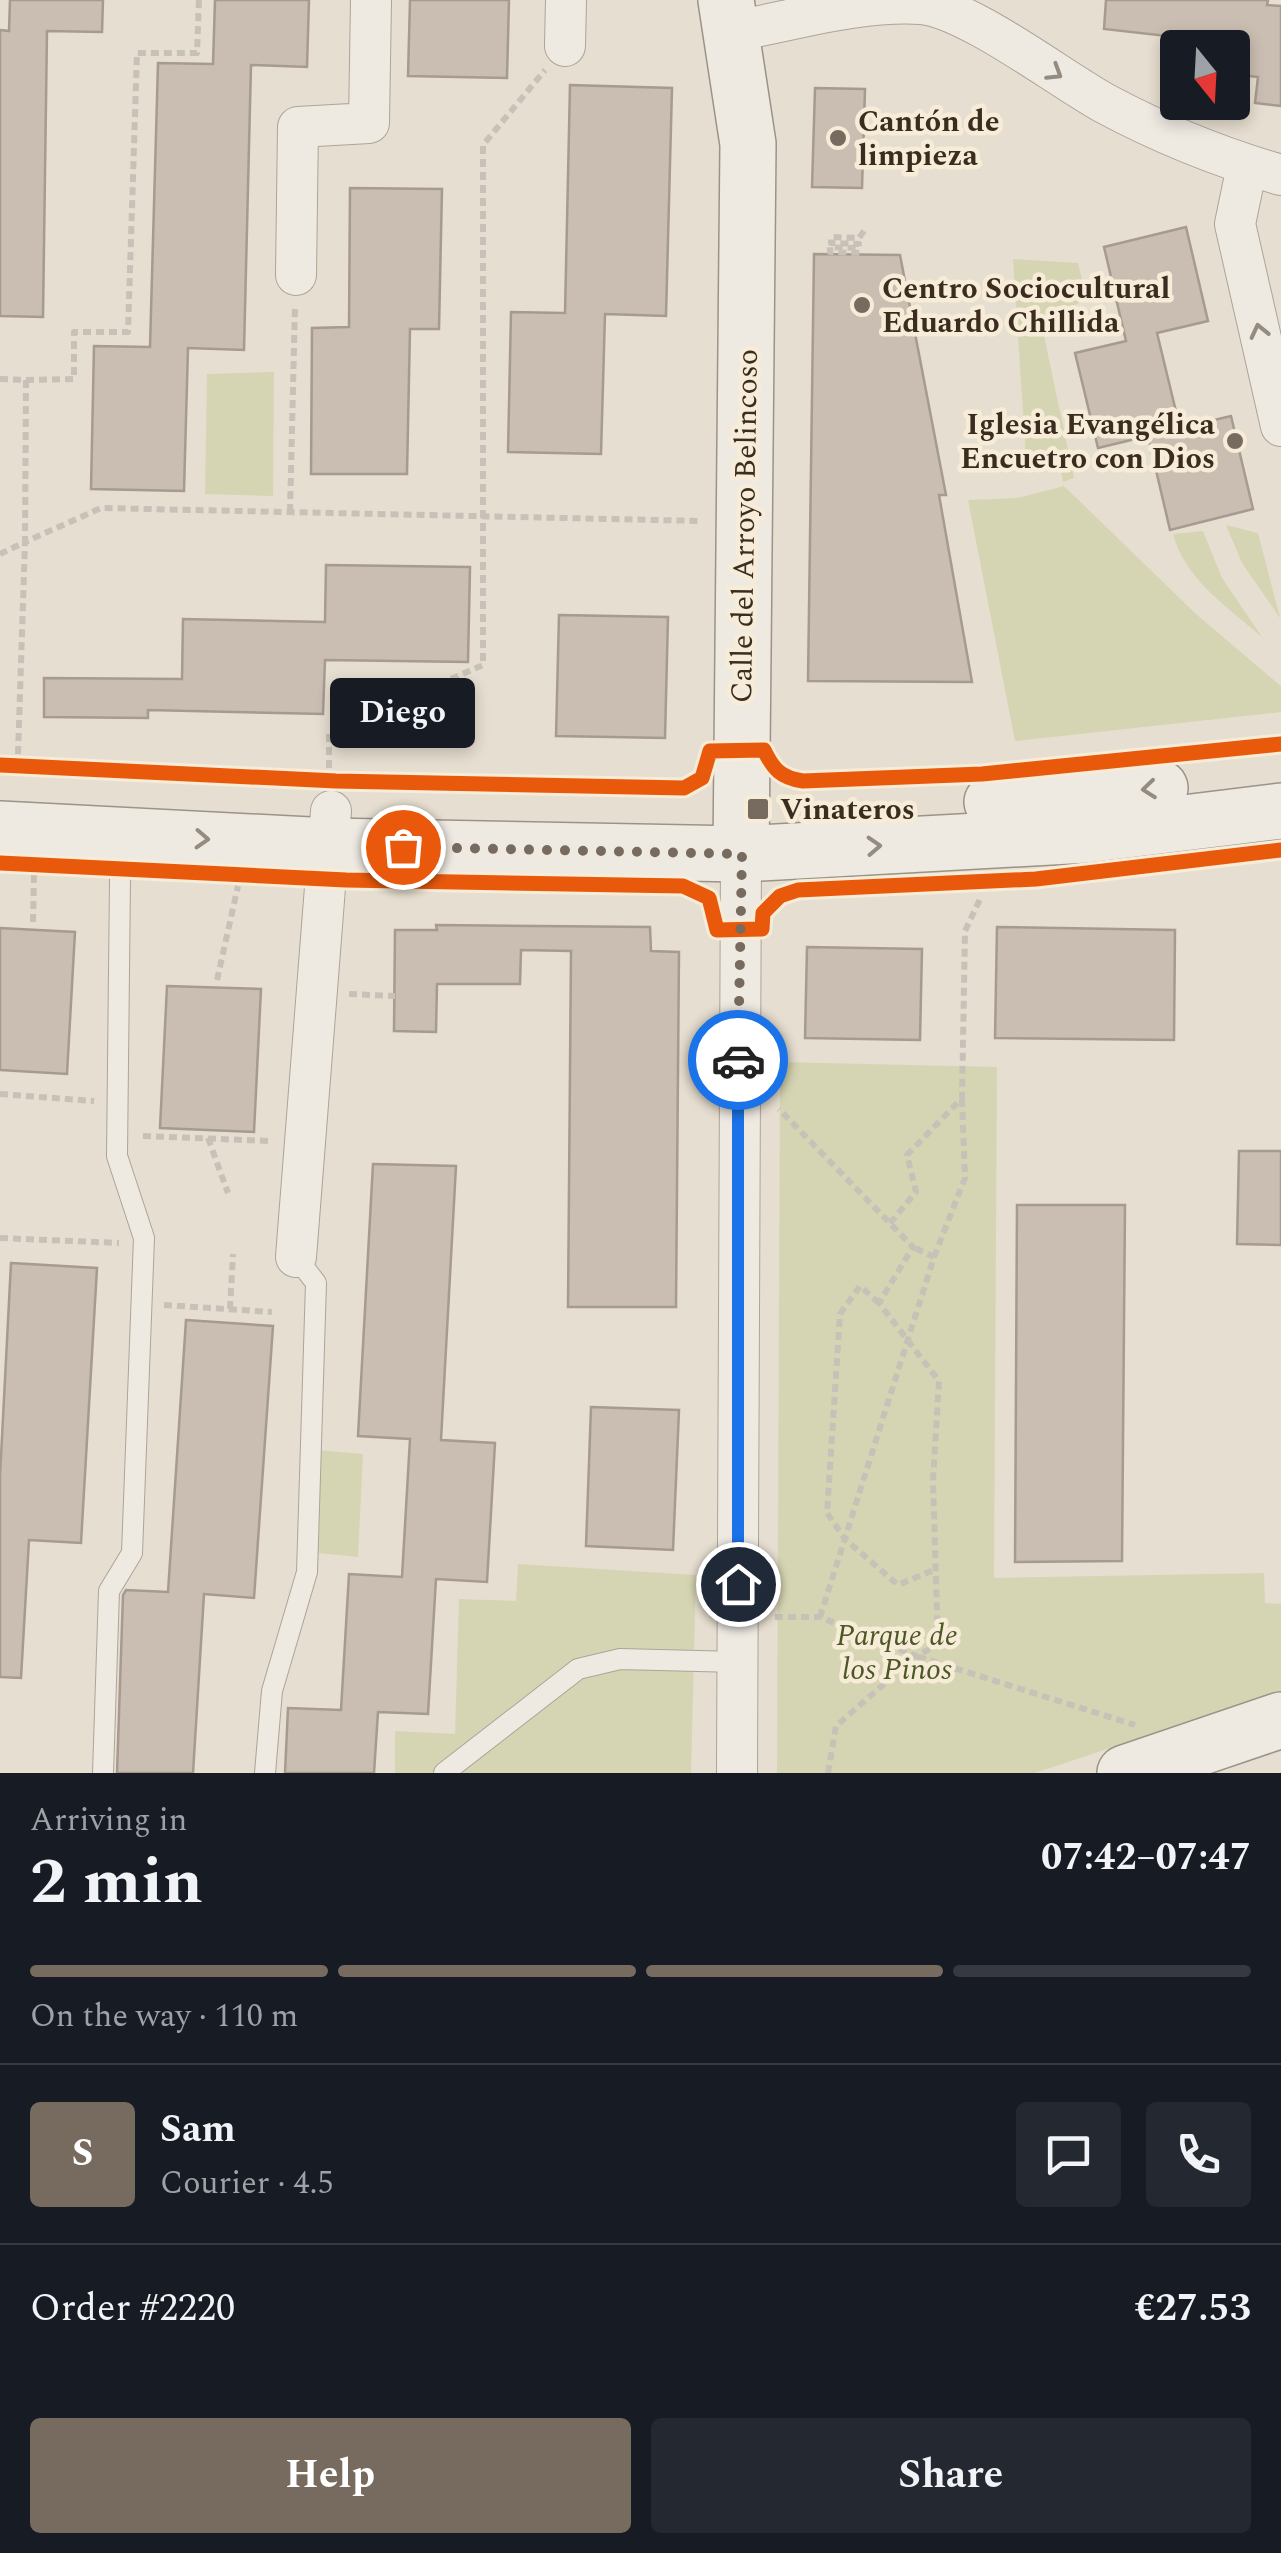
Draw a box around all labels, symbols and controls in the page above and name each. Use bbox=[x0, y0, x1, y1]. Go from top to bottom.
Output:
north arrow bbox=[1160, 30, 1250, 120]
map controls bbox=[1160, 30, 1250, 120]
one-way arrow bbox=[1044, 61, 1062, 80]
place label: Cantón de limpieza bbox=[858, 99, 1000, 179]
marker: Cantón de limpieza bbox=[827, 127, 849, 149]
place label: Centro Sociocultural Eduardo Chillida bbox=[882, 266, 1170, 346]
marker: Centro Sociocultural Eduardo Chillida bbox=[851, 294, 873, 316]
one-way arrow bbox=[1250, 323, 1271, 340]
street label: Calle del Arroyo Belincoso bbox=[719, 349, 771, 703]
place label: Iglesia Evangélica Encuetro con Dios bbox=[960, 402, 1216, 482]
marker: Iglesia Evangélica Encuetro con Dios bbox=[1224, 430, 1246, 452]
callout: Diego bbox=[330, 677, 476, 747]
text: Diego bbox=[359, 688, 446, 737]
one-way arrow bbox=[1141, 778, 1157, 799]
place label: Vinateros bbox=[780, 787, 915, 833]
marker: Vinateros bbox=[745, 796, 771, 822]
pin bbox=[361, 805, 446, 890]
icon: bag bbox=[376, 820, 431, 875]
one-way arrow bbox=[195, 828, 211, 849]
one-way arrow bbox=[866, 835, 882, 856]
courier bbox=[688, 1010, 788, 1110]
icon: car bbox=[711, 1033, 766, 1088]
pin bbox=[696, 1542, 781, 1627]
icon: home bbox=[711, 1557, 766, 1612]
park label: Parque de los Pinos bbox=[836, 1613, 958, 1693]
text: Arriving in bbox=[30, 1796, 187, 1845]
text: 07:42–07:47 bbox=[1041, 1829, 1251, 1887]
text: 2 min bbox=[30, 1833, 203, 1932]
text: On the way · 110 m bbox=[30, 1992, 298, 2041]
text: Sam bbox=[160, 2101, 236, 2159]
button: chat bbox=[1016, 2102, 1121, 2207]
button: phone bbox=[1146, 2102, 1251, 2207]
text: S bbox=[72, 2125, 93, 2183]
text: Courier · 4.5 bbox=[160, 2159, 333, 2208]
text: Order #2220 bbox=[30, 2280, 235, 2338]
text: €27.53 bbox=[1134, 2280, 1251, 2338]
button: Help bbox=[30, 2418, 631, 2533]
button: Share bbox=[651, 2418, 1251, 2533]

